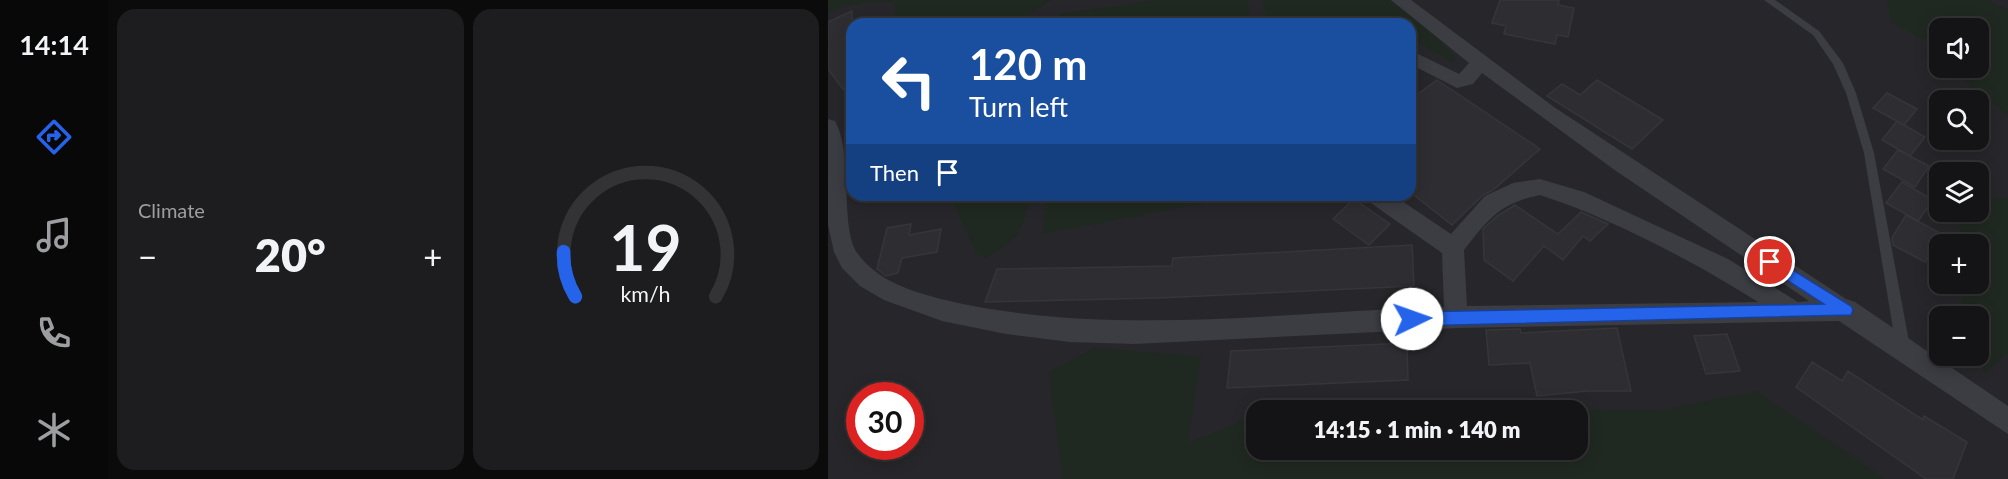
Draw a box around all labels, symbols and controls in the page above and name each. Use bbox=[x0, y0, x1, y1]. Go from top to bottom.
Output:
map controls bbox=[1929, 18, 1989, 366]
button: sound bbox=[1929, 18, 1989, 78]
text: 14:14 bbox=[19, 28, 89, 61]
text: 120 m bbox=[969, 39, 1087, 89]
icon: left bbox=[870, 42, 948, 120]
text: Turn left bbox=[969, 90, 1068, 123]
button: search bbox=[1929, 90, 1989, 150]
icon: directions bbox=[33, 116, 75, 158]
icon: arrive bbox=[931, 156, 964, 189]
text: Then bbox=[870, 159, 919, 186]
button: layers bbox=[1929, 162, 1989, 222]
text: Climate bbox=[138, 198, 205, 222]
text: 19 bbox=[610, 209, 682, 284]
icon: music bbox=[33, 214, 75, 256]
text: 20° bbox=[255, 228, 326, 282]
button: + bbox=[1929, 234, 1989, 294]
text: − bbox=[138, 236, 157, 276]
text: + bbox=[423, 236, 442, 276]
pin bbox=[1744, 236, 1795, 287]
icon: arrive bbox=[1753, 245, 1786, 278]
text: km/h bbox=[621, 281, 671, 307]
position arrow bbox=[1380, 287, 1444, 351]
button: − bbox=[1929, 306, 1989, 366]
icon: phone bbox=[33, 312, 75, 354]
speed limit sign: 30 bbox=[846, 382, 924, 460]
icon: climate bbox=[33, 409, 75, 451]
text: 14:15 · 1 min · 140 m bbox=[1314, 416, 1520, 443]

